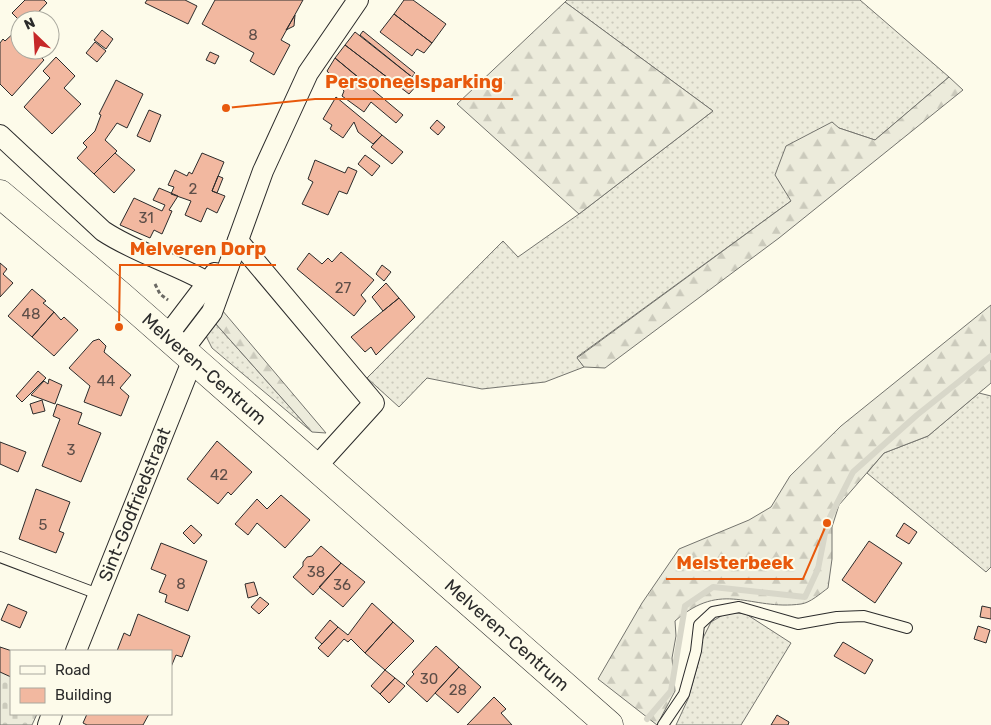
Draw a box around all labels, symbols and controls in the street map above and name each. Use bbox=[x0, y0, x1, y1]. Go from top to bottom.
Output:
north arrow bbox=[10, 10, 60, 60]
text: N bbox=[22, 14, 38, 34]
house number: 8 bbox=[248, 26, 258, 44]
callout: Personeelsparking bbox=[315, 65, 513, 99]
text: Personeelsparking bbox=[325, 70, 503, 93]
house number: 2 bbox=[189, 180, 198, 198]
house number: 31 bbox=[138, 209, 154, 227]
callout: Melveren Dorp bbox=[120, 231, 276, 265]
text: Melveren Dorp bbox=[130, 237, 266, 260]
house number: 27 bbox=[335, 279, 352, 297]
house number: 48 bbox=[22, 305, 40, 323]
street label: Melveren-Centrum bbox=[137, 309, 271, 430]
house number: 44 bbox=[97, 372, 115, 390]
street label: Sint-Godfriedstraat bbox=[94, 424, 175, 585]
house number: 3 bbox=[66, 441, 76, 459]
house number: 42 bbox=[210, 466, 228, 484]
house number: 5 bbox=[39, 516, 48, 534]
callout: Melsterbeek bbox=[666, 545, 803, 579]
text: Melsterbeek bbox=[676, 551, 794, 574]
house number: 38 bbox=[307, 563, 325, 581]
house number: 8 bbox=[176, 575, 186, 593]
street label: Melveren-Centrum bbox=[440, 575, 574, 696]
house number: 36 bbox=[333, 576, 351, 594]
legend bbox=[10, 650, 172, 715]
text: Road bbox=[55, 661, 91, 679]
house number: 30 bbox=[420, 670, 438, 688]
house number: 28 bbox=[449, 681, 467, 699]
text: Building bbox=[55, 686, 112, 704]

